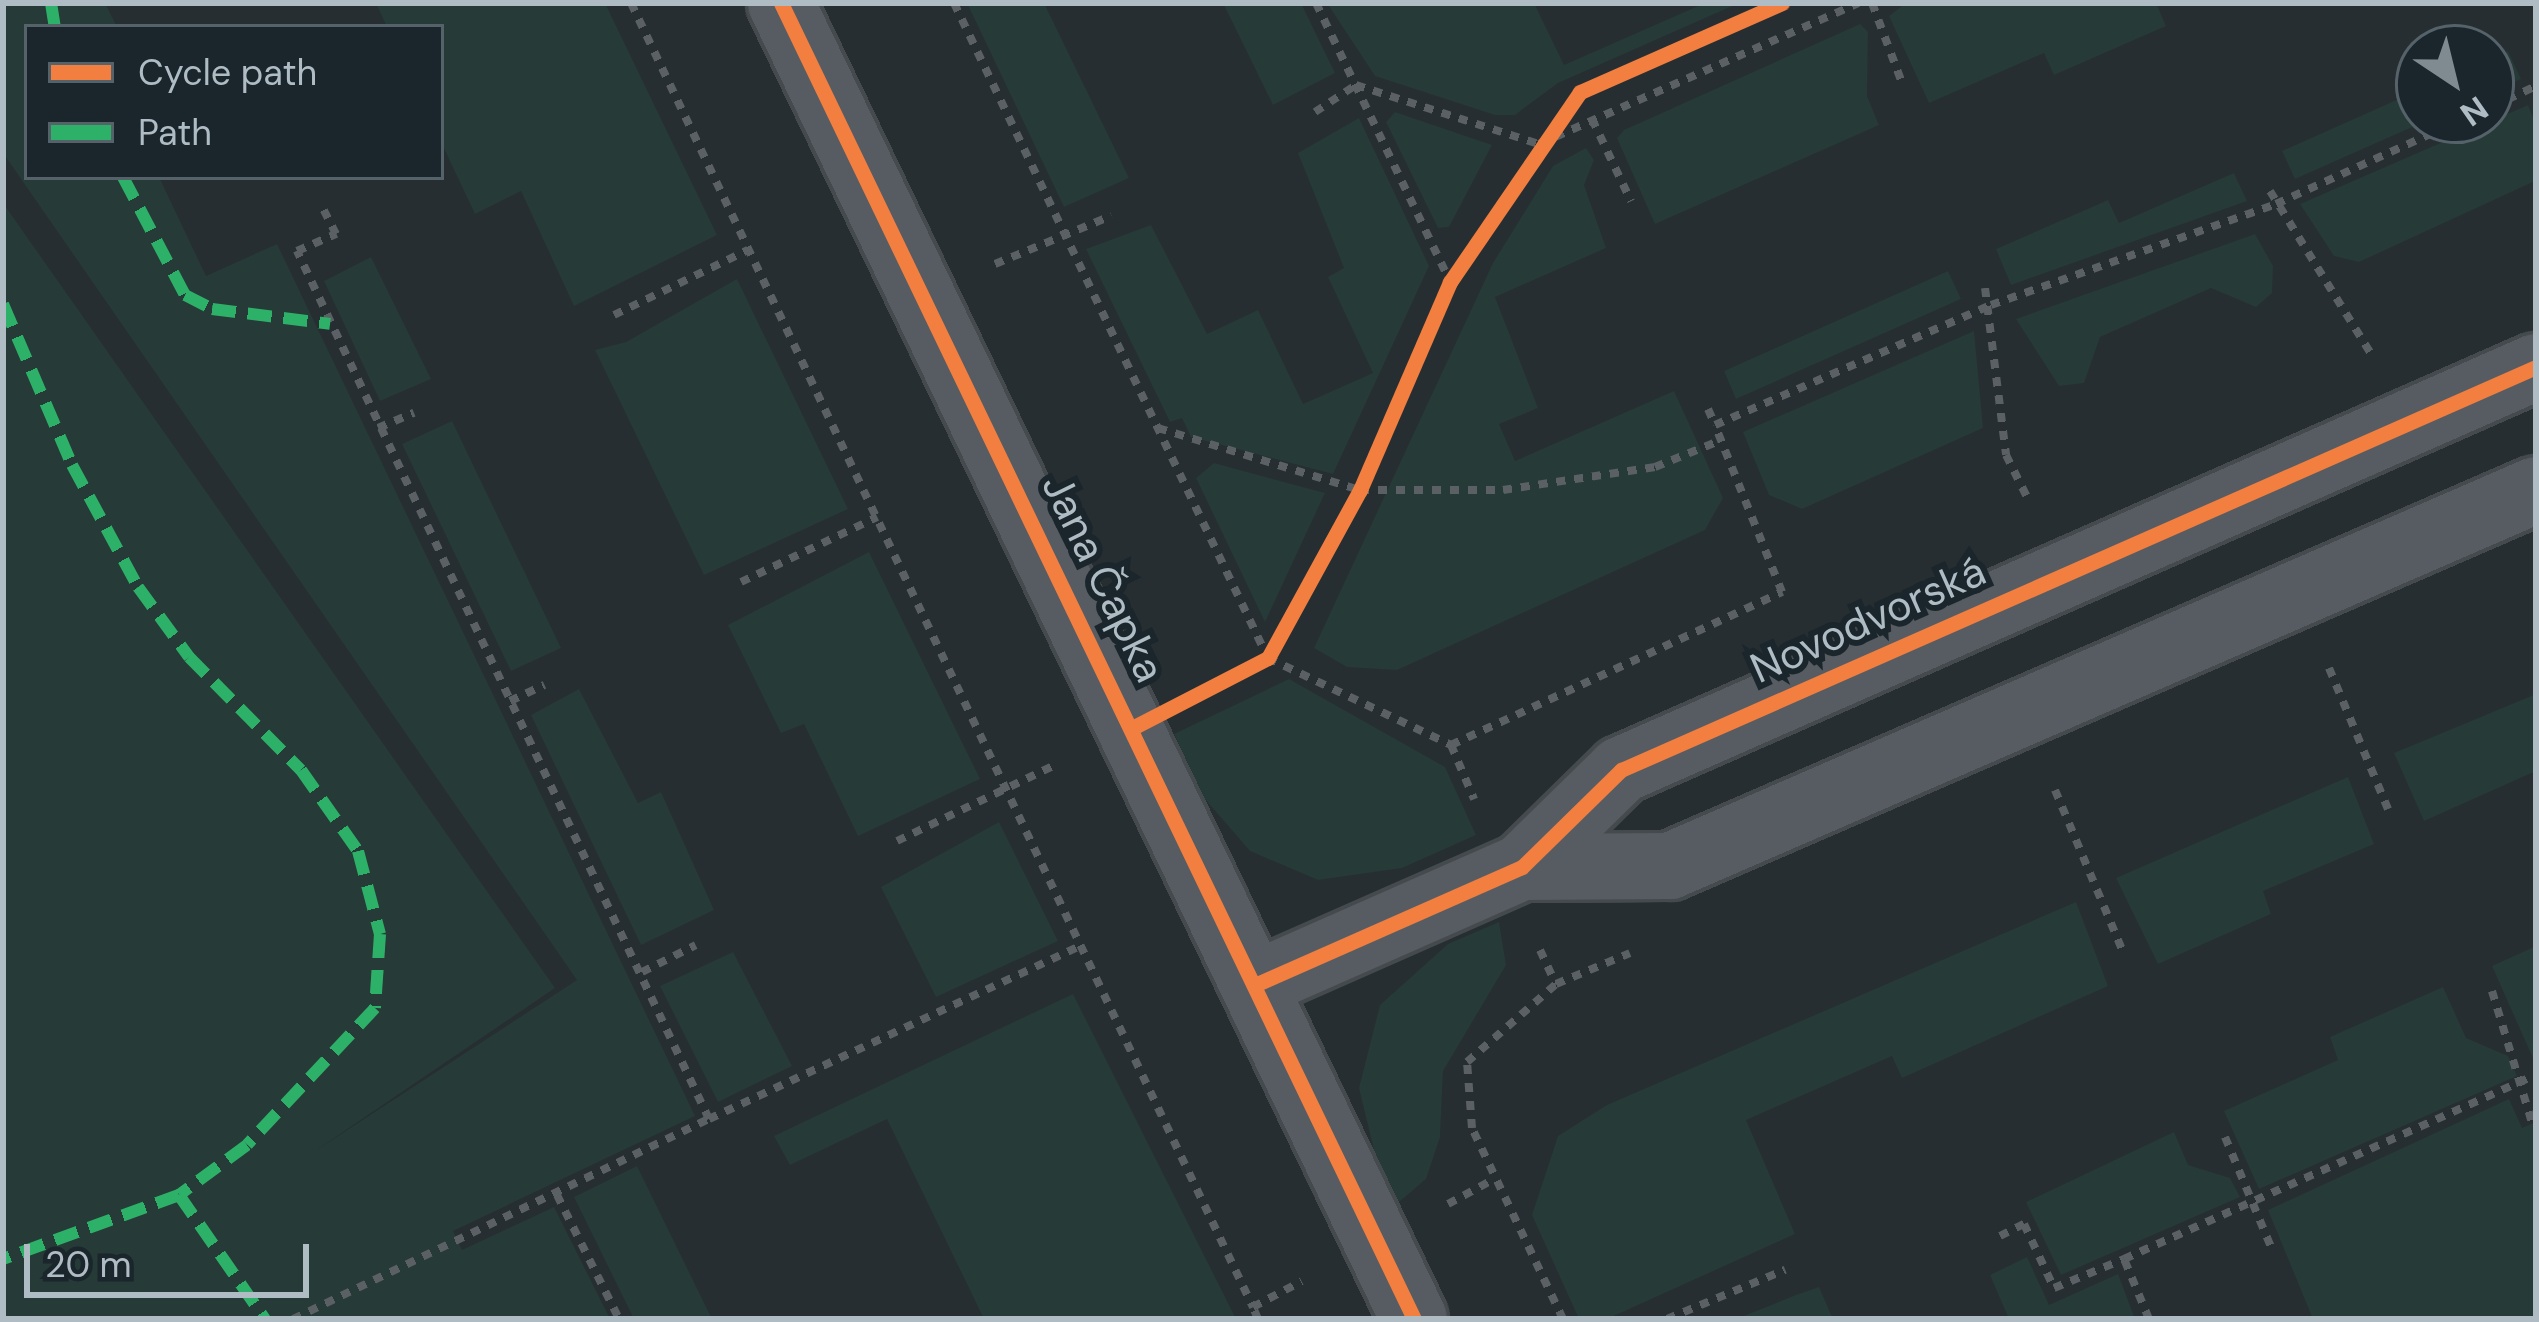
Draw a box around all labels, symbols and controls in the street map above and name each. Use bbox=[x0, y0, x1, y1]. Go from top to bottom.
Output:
legend bbox=[24, 24, 444, 180]
north arrow bbox=[2395, 24, 2515, 144]
text: Cycle path bbox=[138, 49, 317, 96]
text: N bbox=[2452, 87, 2496, 136]
text: Path bbox=[138, 109, 212, 156]
street label: Jana Čapka bbox=[1031, 466, 1175, 690]
street label: Novodvorská bbox=[1743, 546, 1993, 694]
scale bar bbox=[30, 1220, 315, 1294]
text: 20 m bbox=[45, 1241, 132, 1288]

